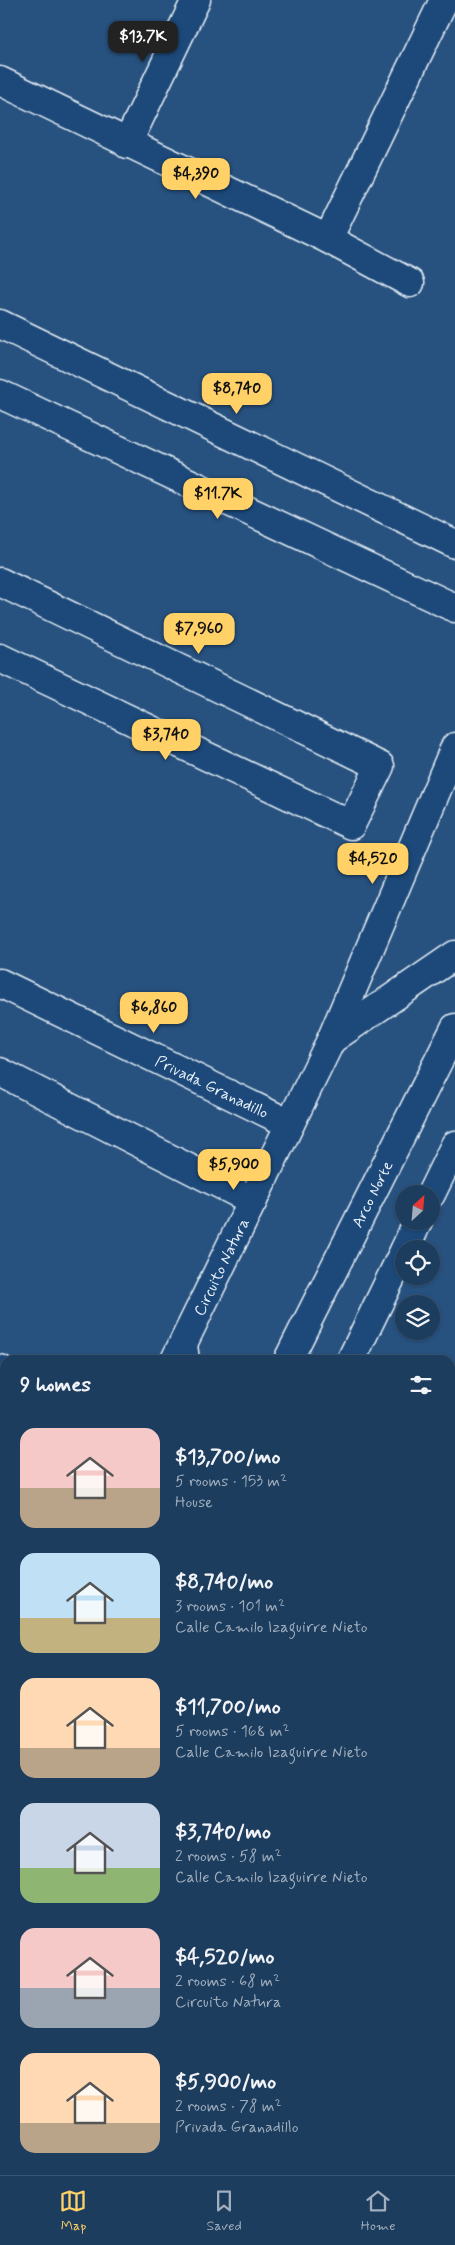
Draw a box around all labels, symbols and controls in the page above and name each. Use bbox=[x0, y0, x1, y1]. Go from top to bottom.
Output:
pin: $13.7K bbox=[102, 20, 184, 63]
text: $13.7K bbox=[119, 26, 167, 47]
pin: $4,390 bbox=[155, 158, 237, 200]
text: $4,390 bbox=[173, 163, 219, 184]
pin: $8,740 bbox=[196, 372, 278, 415]
text: $8,740 bbox=[213, 378, 261, 399]
pin: $11.7K bbox=[177, 478, 259, 520]
text: $11.7K bbox=[194, 483, 242, 504]
pin: $7,960 bbox=[158, 612, 240, 655]
text: $7,960 bbox=[175, 618, 223, 639]
pin: $3,740 bbox=[125, 718, 207, 761]
text: $3,740 bbox=[143, 724, 189, 745]
pin: $4,520 bbox=[332, 842, 414, 885]
text: $4,520 bbox=[348, 848, 398, 869]
pin: $6,860 bbox=[113, 992, 195, 1034]
text: $6,860 bbox=[131, 997, 177, 1018]
street label: Privada Granadillo bbox=[151, 1051, 272, 1124]
pin: $5,900 bbox=[193, 1148, 275, 1191]
text: $5,900 bbox=[209, 1154, 259, 1175]
street label: Arco Norte bbox=[347, 1157, 399, 1231]
north arrow bbox=[395, 1185, 440, 1230]
map controls bbox=[395, 1185, 440, 1340]
street label: Circuito Natura bbox=[189, 1215, 255, 1320]
button: locate bbox=[395, 1240, 440, 1285]
button: layers bbox=[395, 1295, 440, 1340]
text: 9 homes bbox=[20, 1371, 91, 1399]
icon: filters bbox=[407, 1371, 435, 1399]
text: $13,700/mo bbox=[175, 1443, 280, 1471]
icon: home bbox=[60, 1448, 120, 1508]
text: 5 rooms · 153 m² bbox=[175, 1471, 287, 1492]
text: House bbox=[175, 1492, 213, 1513]
text: $8,740/mo bbox=[175, 1568, 273, 1596]
icon: home bbox=[60, 1573, 120, 1633]
text: 3 rooms · 101 m² bbox=[175, 1596, 285, 1617]
text: Calle Camilo Izaguirre Nieto bbox=[175, 1617, 368, 1638]
text: $11,700/mo bbox=[175, 1693, 281, 1721]
icon: home bbox=[60, 1698, 120, 1758]
text: 5 rooms · 168 m² bbox=[175, 1721, 290, 1742]
text: Calle Camilo Izaguirre Nieto bbox=[175, 1742, 368, 1763]
text: $3,740/mo bbox=[175, 1818, 271, 1846]
icon: home bbox=[60, 1823, 120, 1883]
text: 2 rooms · 58 m² bbox=[175, 1846, 281, 1867]
text: Calle Camilo Izaguirre Nieto bbox=[175, 1867, 368, 1888]
text: $4,520/mo bbox=[175, 1943, 274, 1971]
icon: home bbox=[60, 1948, 120, 2008]
text: 2 rooms · 68 m² bbox=[175, 1971, 280, 1992]
text: Circuito Natura bbox=[175, 1992, 281, 2013]
text: $5,900/mo bbox=[175, 2068, 276, 2096]
icon: home bbox=[60, 2073, 120, 2133]
text: 2 rooms · 78 m² bbox=[175, 2096, 282, 2117]
text: Privada Granadillo bbox=[175, 2117, 299, 2138]
tab: Map bbox=[59, 2187, 87, 2235]
tab: Saved bbox=[206, 2187, 242, 2235]
tab: Home bbox=[361, 2187, 396, 2235]

